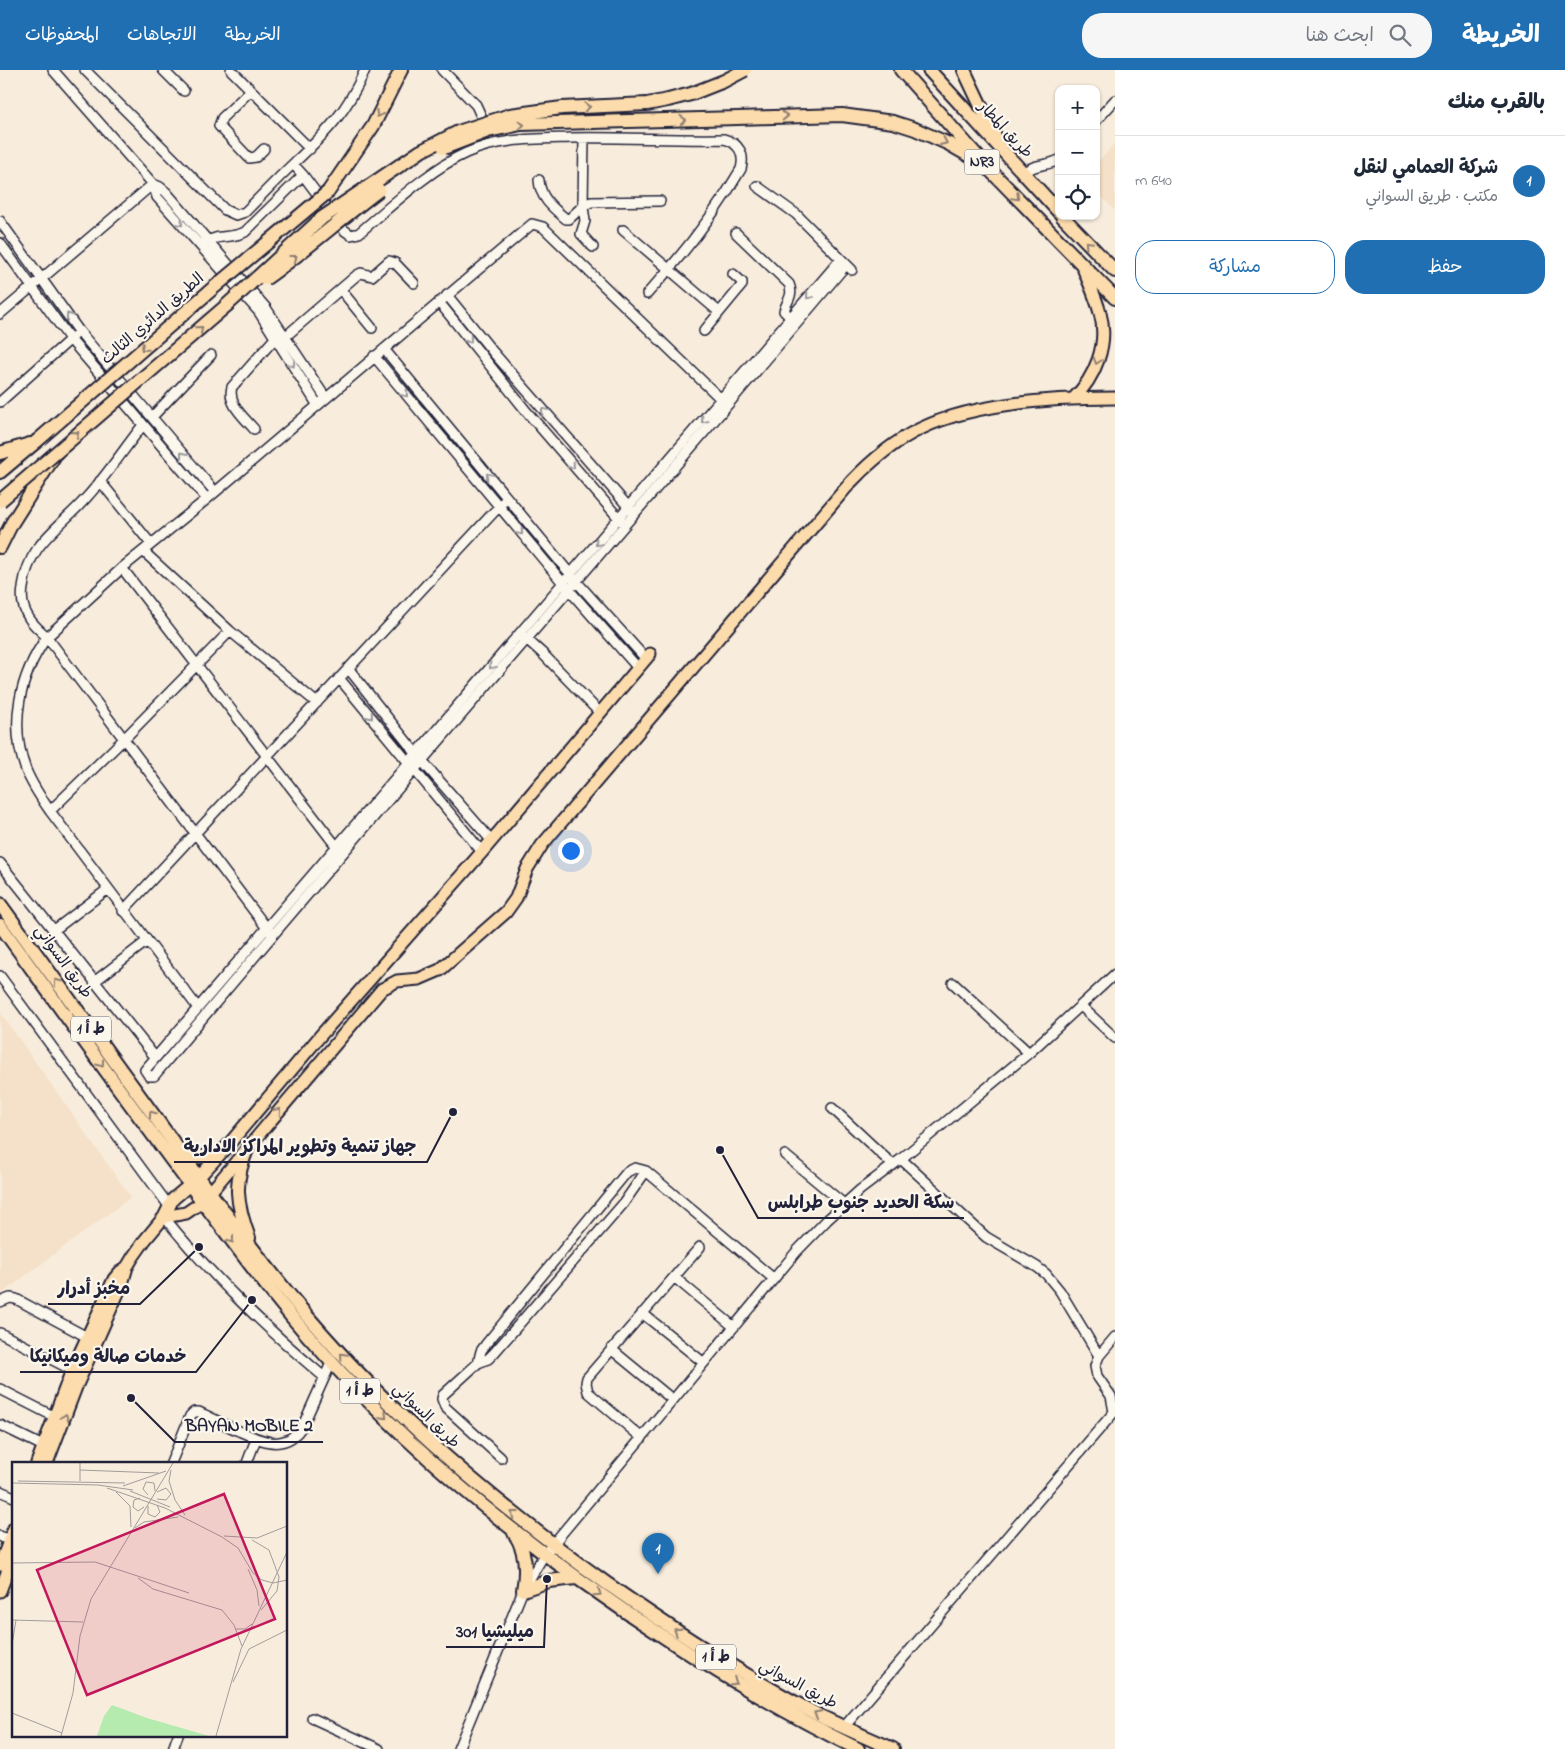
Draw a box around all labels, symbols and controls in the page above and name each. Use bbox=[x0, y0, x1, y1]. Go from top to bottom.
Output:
search box bbox=[1082, 13, 1432, 58]
text: الخريطة bbox=[1462, 19, 1540, 54]
icon: search bbox=[1386, 21, 1414, 49]
text: المحفوظات bbox=[25, 23, 99, 49]
text: الاتجاهات bbox=[127, 23, 197, 49]
text: الخريطة bbox=[225, 23, 281, 49]
text: ابحث هنا bbox=[1306, 23, 1374, 50]
map controls bbox=[1055, 85, 1100, 220]
button: + bbox=[1055, 85, 1100, 130]
text: بالقرب منك bbox=[1448, 88, 1545, 118]
street label: طريق المطار bbox=[971, 94, 1038, 164]
one-way arrow bbox=[583, 101, 591, 112]
one-way arrow bbox=[376, 108, 386, 117]
one-way arrow bbox=[782, 111, 790, 122]
one-way arrow bbox=[680, 115, 687, 125]
one-way arrow bbox=[517, 120, 525, 131]
button: − bbox=[1055, 130, 1100, 175]
one-way arrow bbox=[939, 135, 948, 146]
road number: NR3 bbox=[964, 150, 1000, 174]
text: شركة العمامي لنقل bbox=[1353, 155, 1498, 182]
text: 640 m bbox=[1135, 169, 1172, 193]
text: 1 bbox=[1526, 169, 1532, 193]
button: locate bbox=[1055, 175, 1100, 220]
text: مكتب · طريق السواني bbox=[1366, 185, 1498, 209]
one-way arrow bbox=[1010, 191, 1019, 200]
one-way arrow bbox=[175, 217, 183, 226]
button: مشاركة bbox=[1135, 240, 1335, 294]
button: حفظ bbox=[1345, 240, 1545, 294]
one-way arrow bbox=[1085, 241, 1094, 250]
one-way arrow bbox=[288, 256, 297, 264]
street label: الطريق الدائري الثالث bbox=[96, 267, 210, 371]
one-way arrow bbox=[806, 291, 815, 300]
one-way arrow bbox=[66, 312, 75, 322]
one-way arrow bbox=[194, 325, 203, 334]
one-way arrow bbox=[463, 334, 472, 344]
one-way arrow bbox=[141, 343, 150, 352]
one-way arrow bbox=[1093, 356, 1103, 364]
one-way arrow bbox=[285, 358, 295, 367]
one-way arrow bbox=[399, 388, 408, 397]
one-way arrow bbox=[541, 408, 550, 417]
one-way arrow bbox=[701, 414, 709, 423]
one-way arrow bbox=[70, 432, 79, 440]
one-way arrow bbox=[180, 451, 189, 460]
one-way arrow bbox=[567, 460, 576, 469]
one-way arrow bbox=[486, 473, 495, 482]
one-way arrow bbox=[515, 526, 523, 535]
one-way arrow bbox=[595, 538, 604, 547]
one-way arrow bbox=[488, 661, 497, 670]
one-way arrow bbox=[364, 710, 373, 719]
your location bbox=[558, 838, 584, 864]
street label: طريق السواني bbox=[27, 920, 98, 1004]
one-way arrow bbox=[54, 979, 63, 988]
road number: ط أ 1 bbox=[71, 1016, 111, 1042]
one-way arrow bbox=[95, 1058, 103, 1067]
one-way arrow bbox=[273, 1108, 281, 1117]
one-way arrow bbox=[150, 1111, 158, 1120]
callout: جهاز تنمية وتطوير المراكز الادارية bbox=[174, 1129, 427, 1162]
text: جهاز تنمية وتطوير المراكز الادارية bbox=[184, 1135, 417, 1161]
callout: سكة الحديد جنوب طرابلس bbox=[758, 1185, 964, 1218]
text: سكة الحديد جنوب طرابلس bbox=[768, 1191, 954, 1217]
one-way arrow bbox=[225, 1235, 235, 1244]
callout: مخبز أدرار bbox=[48, 1271, 140, 1304]
text: مخبز أدرار bbox=[57, 1277, 130, 1303]
callout: خدمات صالة وميكانيكا bbox=[20, 1339, 196, 1372]
text: خدمات صالة وميكانيكا bbox=[30, 1345, 186, 1371]
one-way arrow bbox=[340, 1352, 349, 1361]
road number: ط أ 1 bbox=[340, 1378, 380, 1404]
street label: طريق السواني bbox=[386, 1378, 465, 1455]
callout: BAYAN MOBILE 2 bbox=[175, 1409, 323, 1442]
one-way arrow bbox=[378, 1410, 387, 1419]
one-way arrow bbox=[59, 1413, 69, 1422]
text: BAYAN MOBILE 2 bbox=[184, 1414, 313, 1440]
inset map bbox=[12, 1462, 288, 1736]
one-way arrow bbox=[510, 1510, 519, 1519]
pin: 1 bbox=[642, 1533, 674, 1574]
one-way arrow bbox=[592, 1587, 602, 1596]
callout: ميليشيا 301 bbox=[446, 1614, 544, 1647]
text: ميليشيا 301 bbox=[455, 1620, 534, 1646]
one-way arrow bbox=[673, 1628, 682, 1638]
road number: ط أ 1 bbox=[696, 1644, 736, 1670]
street label: طريق السواني bbox=[754, 1654, 842, 1717]
one-way arrow bbox=[729, 1675, 738, 1685]
one-way arrow bbox=[813, 1710, 822, 1720]

